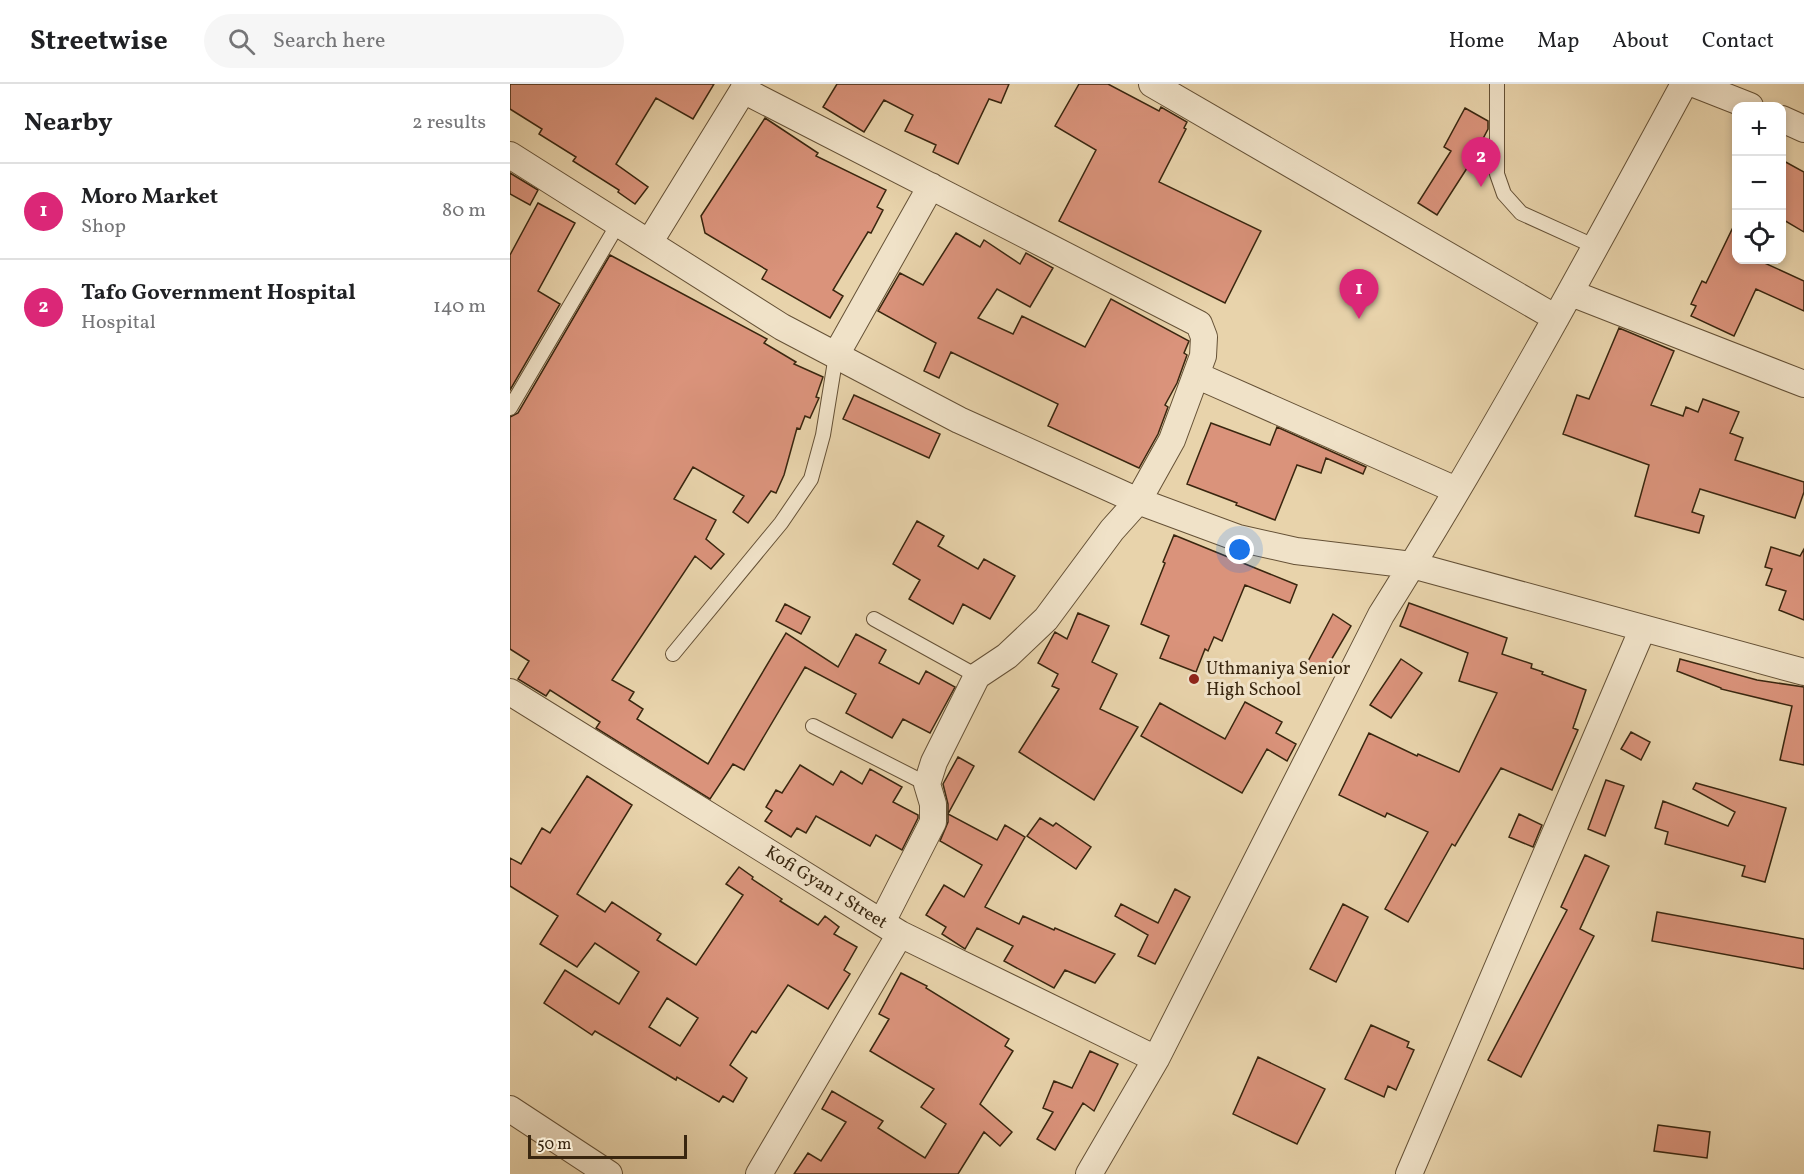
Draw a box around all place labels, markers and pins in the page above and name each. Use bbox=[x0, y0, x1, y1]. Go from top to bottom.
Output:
pin: 2 bbox=[1462, 138, 1500, 187]
pin: 1 bbox=[1340, 270, 1378, 319]
place label: Uthmaniya Senior High School bbox=[1206, 657, 1351, 703]
marker: Uthmaniya Senior High School bbox=[1187, 672, 1201, 686]

